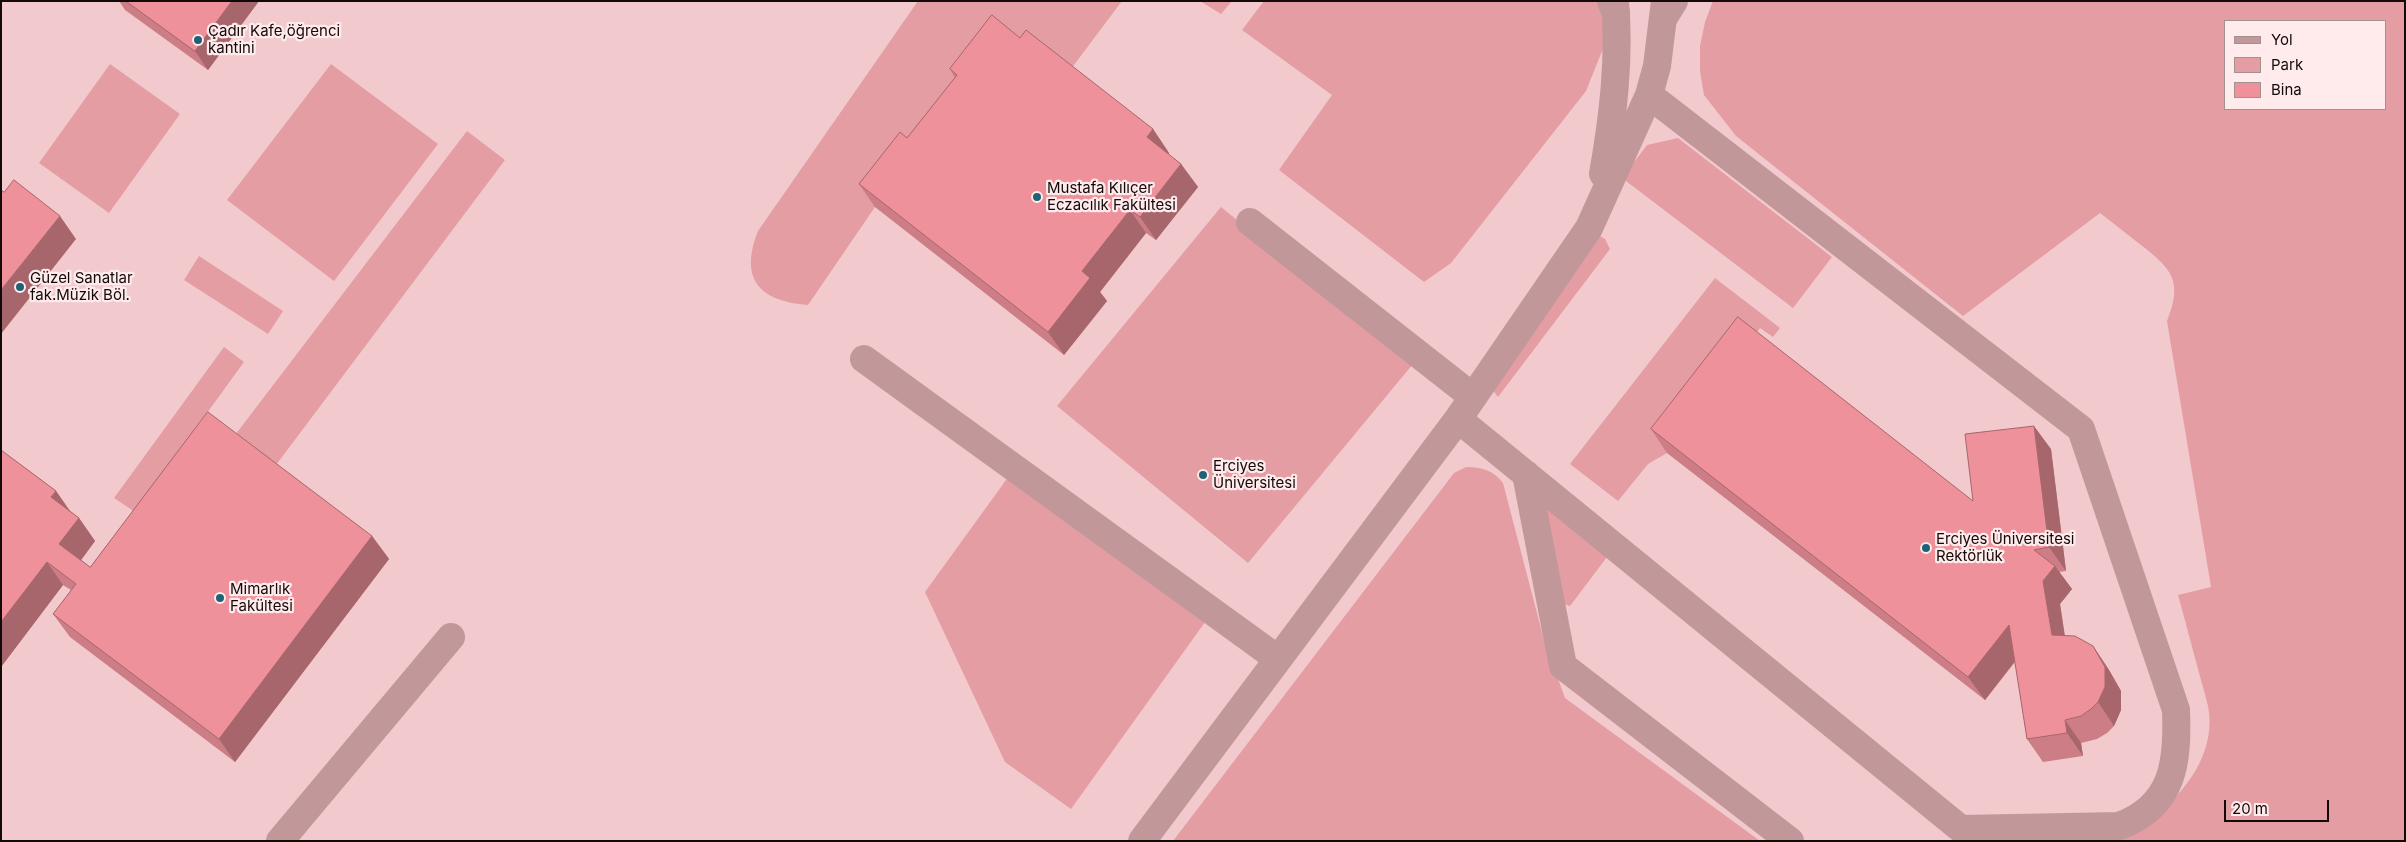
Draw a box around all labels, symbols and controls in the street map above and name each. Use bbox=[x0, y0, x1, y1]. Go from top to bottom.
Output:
legend bbox=[2224, 20, 2386, 110]
place label: Çadır Kafe,öğrenci kantini bbox=[208, 22, 340, 57]
text: Yol bbox=[2271, 30, 2293, 49]
marker: Çadır Kafe,öğrenci kantini bbox=[192, 34, 204, 46]
text: Park bbox=[2271, 55, 2303, 74]
text: Bina bbox=[2271, 80, 2302, 99]
place label: Mustafa Kılıçer Eczacılık Fakültesi bbox=[1047, 179, 1176, 214]
marker: Mustafa Kılıçer Eczacılık Fakültesi bbox=[1031, 191, 1043, 203]
place label: Güzel Sanatlar fak.Müzik Böl. bbox=[30, 269, 133, 304]
marker: Güzel Sanatlar fak.Müzik Böl. bbox=[14, 281, 26, 293]
place label: Erciyes Üniversitesi bbox=[1213, 457, 1296, 492]
marker: Erciyes Üniversitesi bbox=[1197, 469, 1209, 481]
place label: Erciyes Üniversitesi Rektörlük bbox=[1936, 530, 2074, 565]
marker: Erciyes Üniversitesi Rektörlük bbox=[1920, 542, 1932, 554]
place label: Mimarlık Fakültesi bbox=[230, 580, 293, 615]
marker: Mimarlık Fakültesi bbox=[214, 592, 226, 604]
scale bar bbox=[2226, 790, 2331, 822]
text: 20 m bbox=[2232, 799, 2268, 818]

